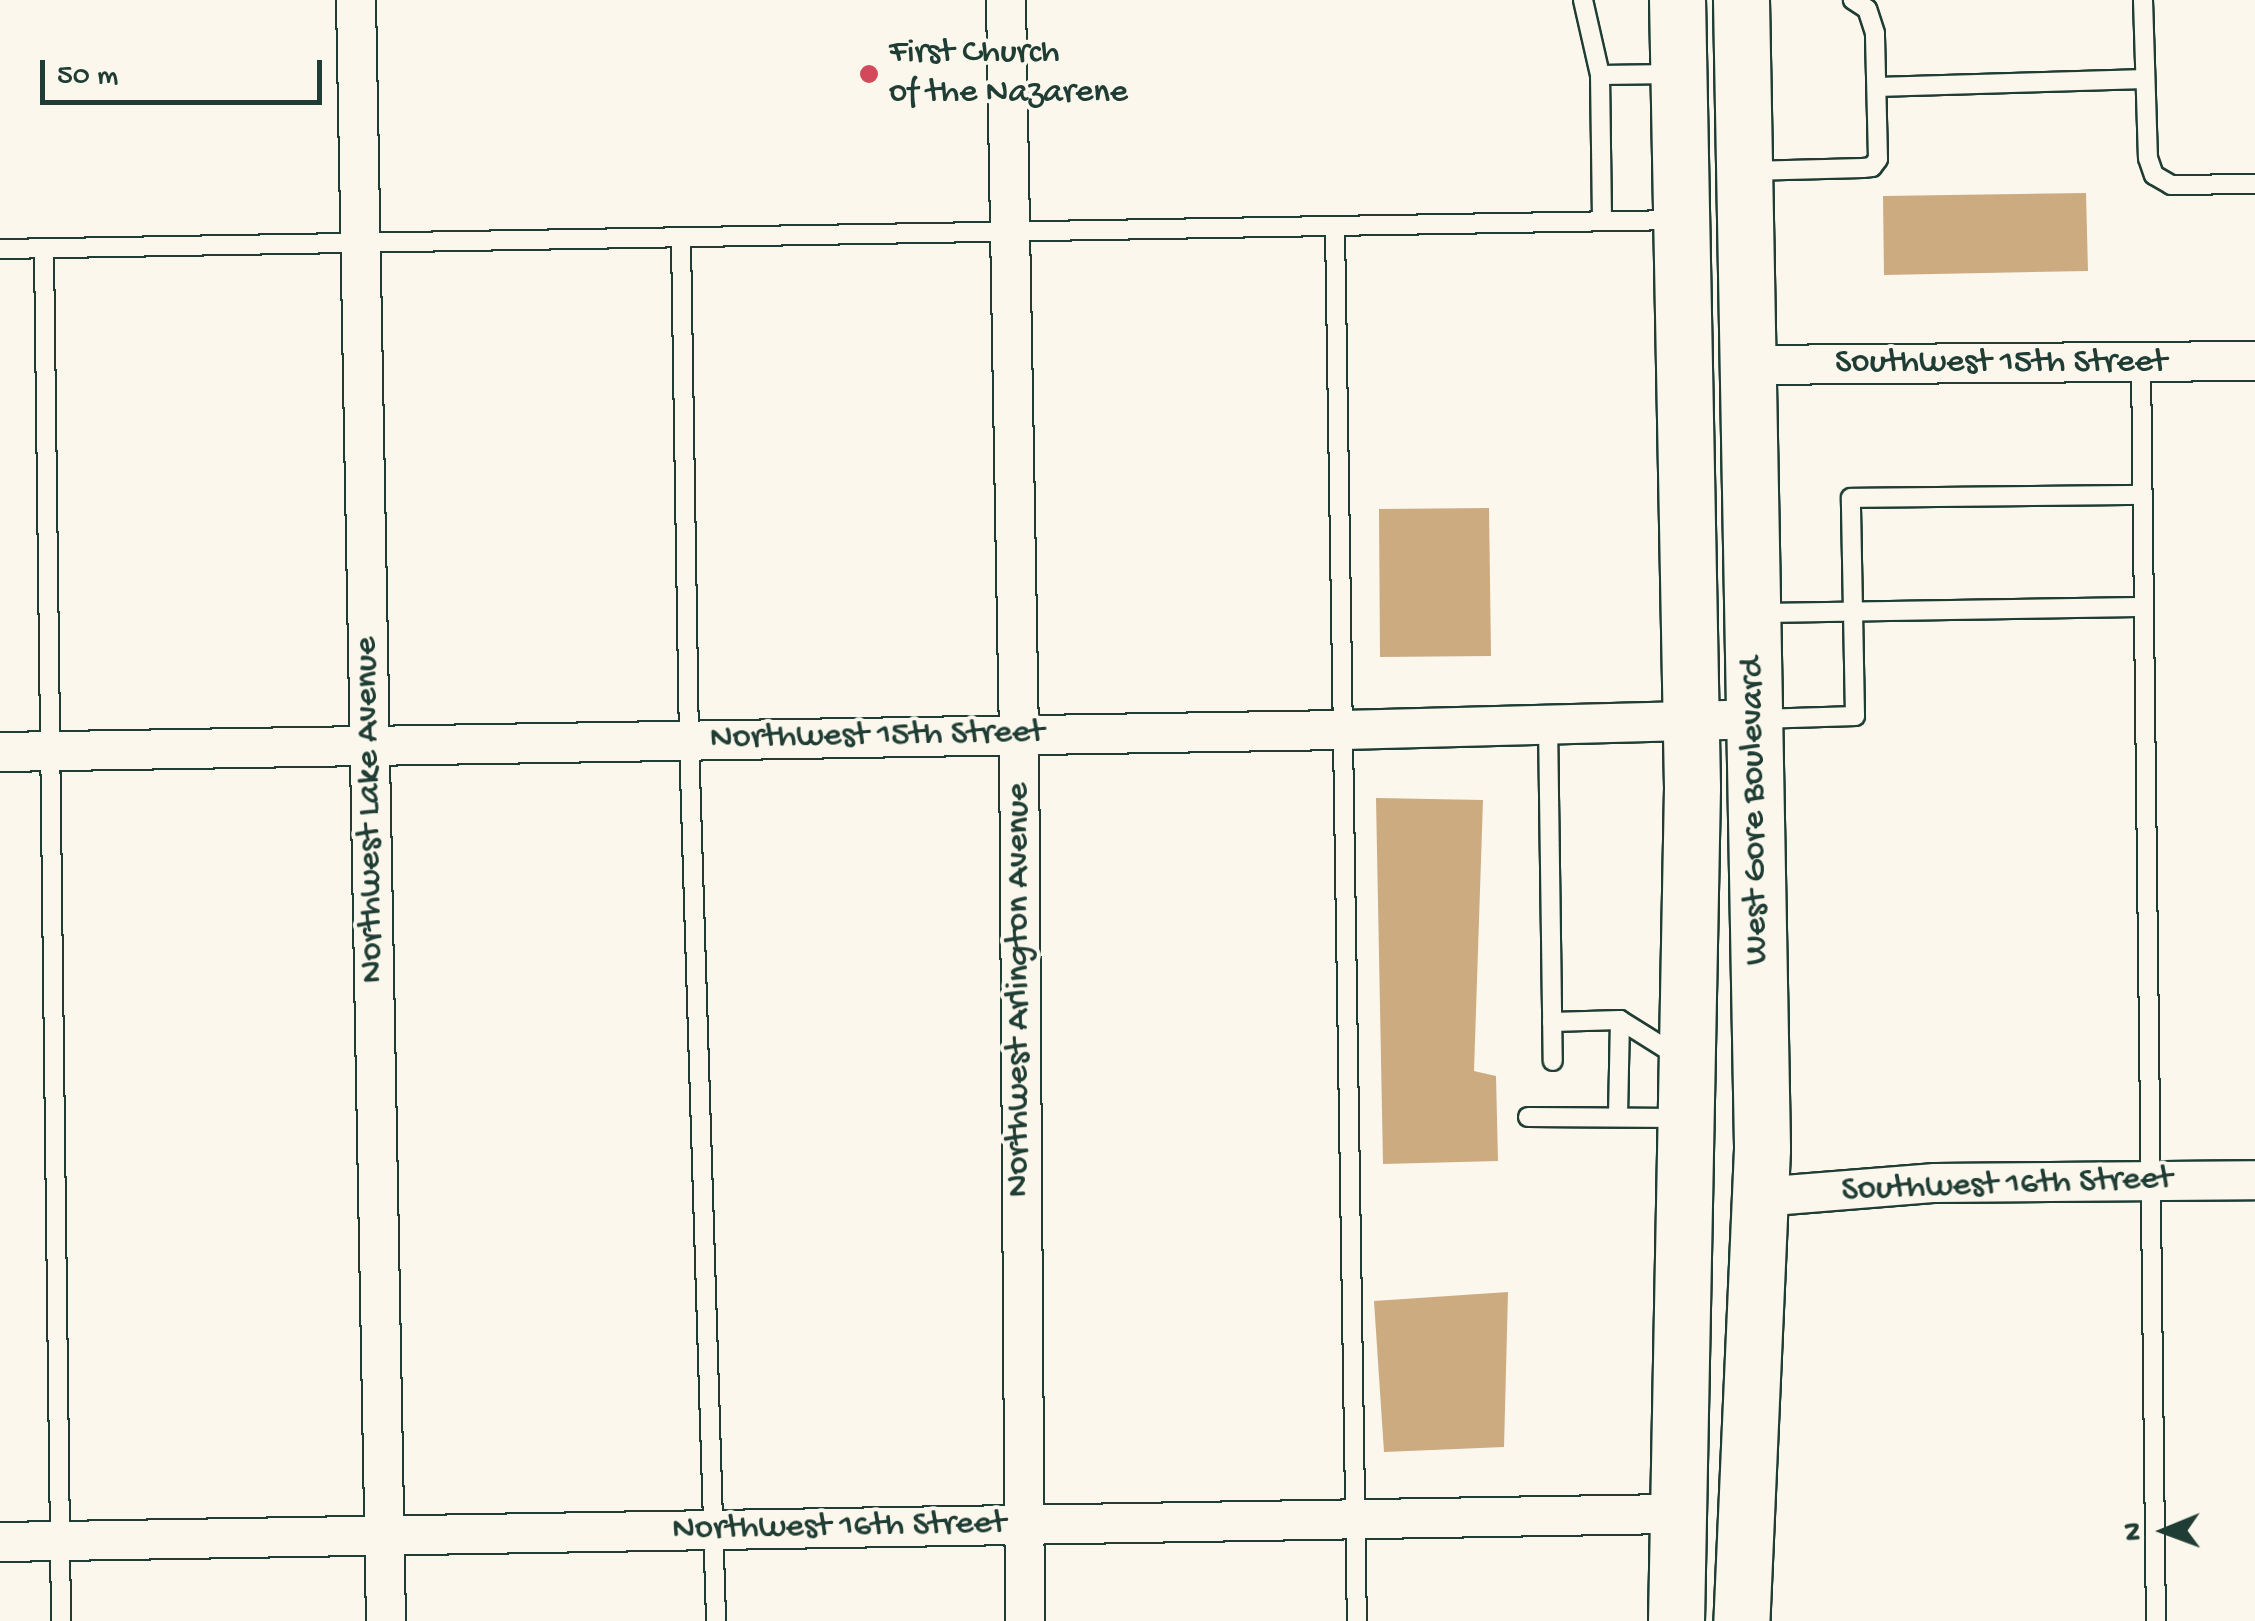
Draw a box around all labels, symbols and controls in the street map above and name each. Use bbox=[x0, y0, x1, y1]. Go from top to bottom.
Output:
place label: First Church of the Nazarene bbox=[889, 33, 1128, 115]
scale bar bbox=[45, 40, 328, 102]
text: 50 m bbox=[57, 60, 118, 95]
marker: First Church of the Nazarene bbox=[858, 63, 880, 85]
street label: Southwest 15th Street bbox=[1835, 343, 2167, 385]
street label: Northwest Lake Avenue bbox=[347, 636, 395, 984]
street label: West Gore Boulevard bbox=[1732, 657, 1780, 965]
street label: Northwest 15th Street bbox=[709, 713, 1045, 761]
street label: Northwest Arlington Avenue bbox=[999, 783, 1041, 1197]
street label: Southwest 16th Street bbox=[1841, 1159, 2173, 1213]
north arrow bbox=[2115, 1481, 2215, 1581]
street label: Northwest 16th Street bbox=[672, 1504, 1006, 1552]
text: N bbox=[2118, 1522, 2151, 1541]

